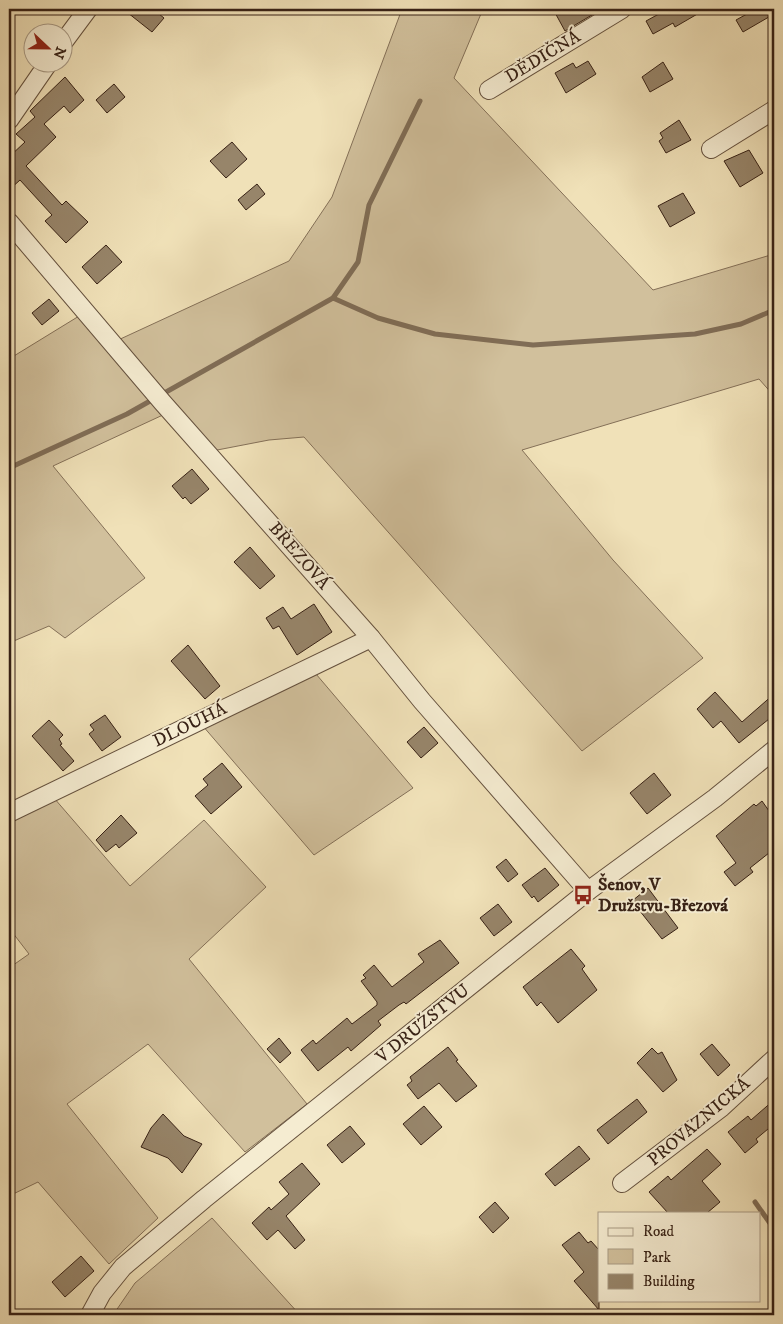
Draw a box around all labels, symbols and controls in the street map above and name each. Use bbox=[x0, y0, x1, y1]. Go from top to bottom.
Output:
north arrow bbox=[22, 22, 72, 72]
street label: DĚDIČNÁ bbox=[501, 25, 585, 88]
text: N bbox=[48, 44, 70, 62]
street label: BŘEZOVÁ bbox=[264, 517, 335, 595]
street label: DLOUHÁ bbox=[149, 697, 231, 752]
place label: Šenov, V Družstvu-Březová bbox=[598, 873, 728, 917]
bus stop icon: Šenov, V Družstvu-Březová bbox=[572, 884, 594, 906]
street label: V DRUŽSTVU bbox=[370, 979, 474, 1069]
street label: PROVAZNICKÁ bbox=[643, 1072, 755, 1171]
legend bbox=[598, 1212, 760, 1302]
text: Road bbox=[643, 1222, 675, 1241]
text: Park bbox=[643, 1248, 672, 1267]
text: Building bbox=[643, 1272, 695, 1291]

